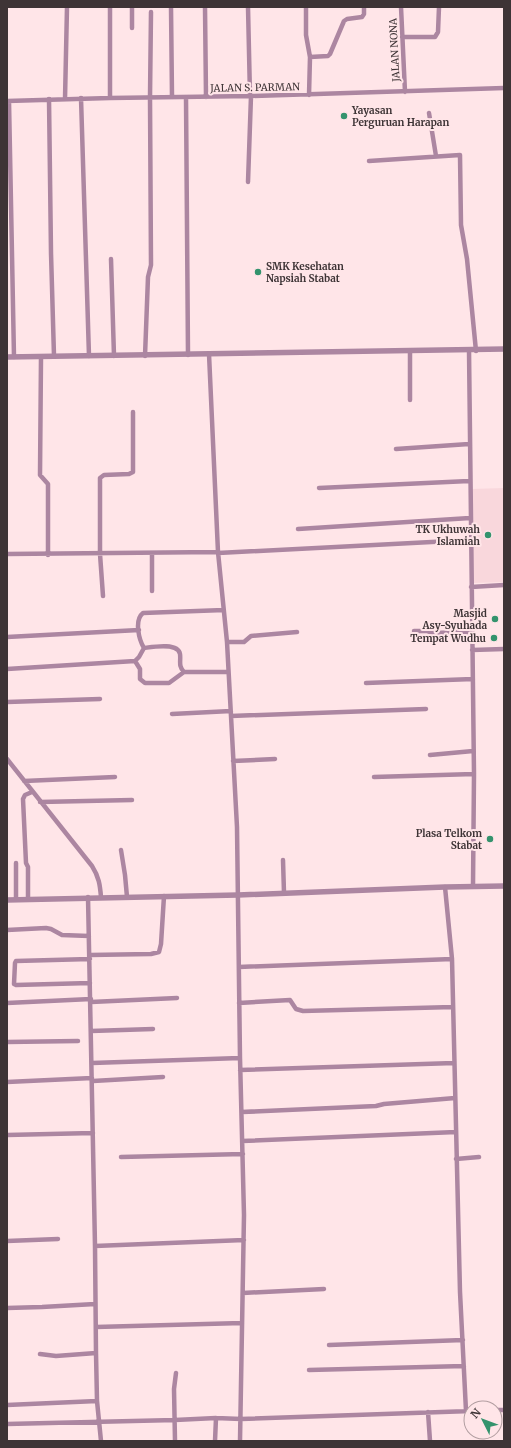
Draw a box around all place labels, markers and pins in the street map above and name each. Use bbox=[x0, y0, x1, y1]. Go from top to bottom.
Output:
place label: Yayasan Perguruan Harapan bbox=[351, 104, 449, 129]
marker: Yayasan Perguruan Harapan bbox=[339, 111, 349, 121]
place label: SMK Kesehatan Napsiah Stabat bbox=[266, 260, 344, 285]
marker: SMK Kesehatan Napsiah Stabat bbox=[253, 267, 263, 277]
place label: TK Ukhuwah Islamiah bbox=[415, 523, 480, 548]
marker: TK Ukhuwah Islamiah bbox=[483, 530, 493, 540]
place label: Masjid Asy-Syuhada bbox=[422, 607, 487, 632]
marker: Masjid Asy-Syuhada bbox=[490, 614, 500, 624]
place label: Tempat Wudhu bbox=[410, 632, 487, 645]
marker: Tempat Wudhu bbox=[489, 633, 499, 643]
place label: Plasa Telkom Stabat bbox=[416, 827, 482, 852]
marker: Plasa Telkom Stabat bbox=[485, 834, 495, 844]

